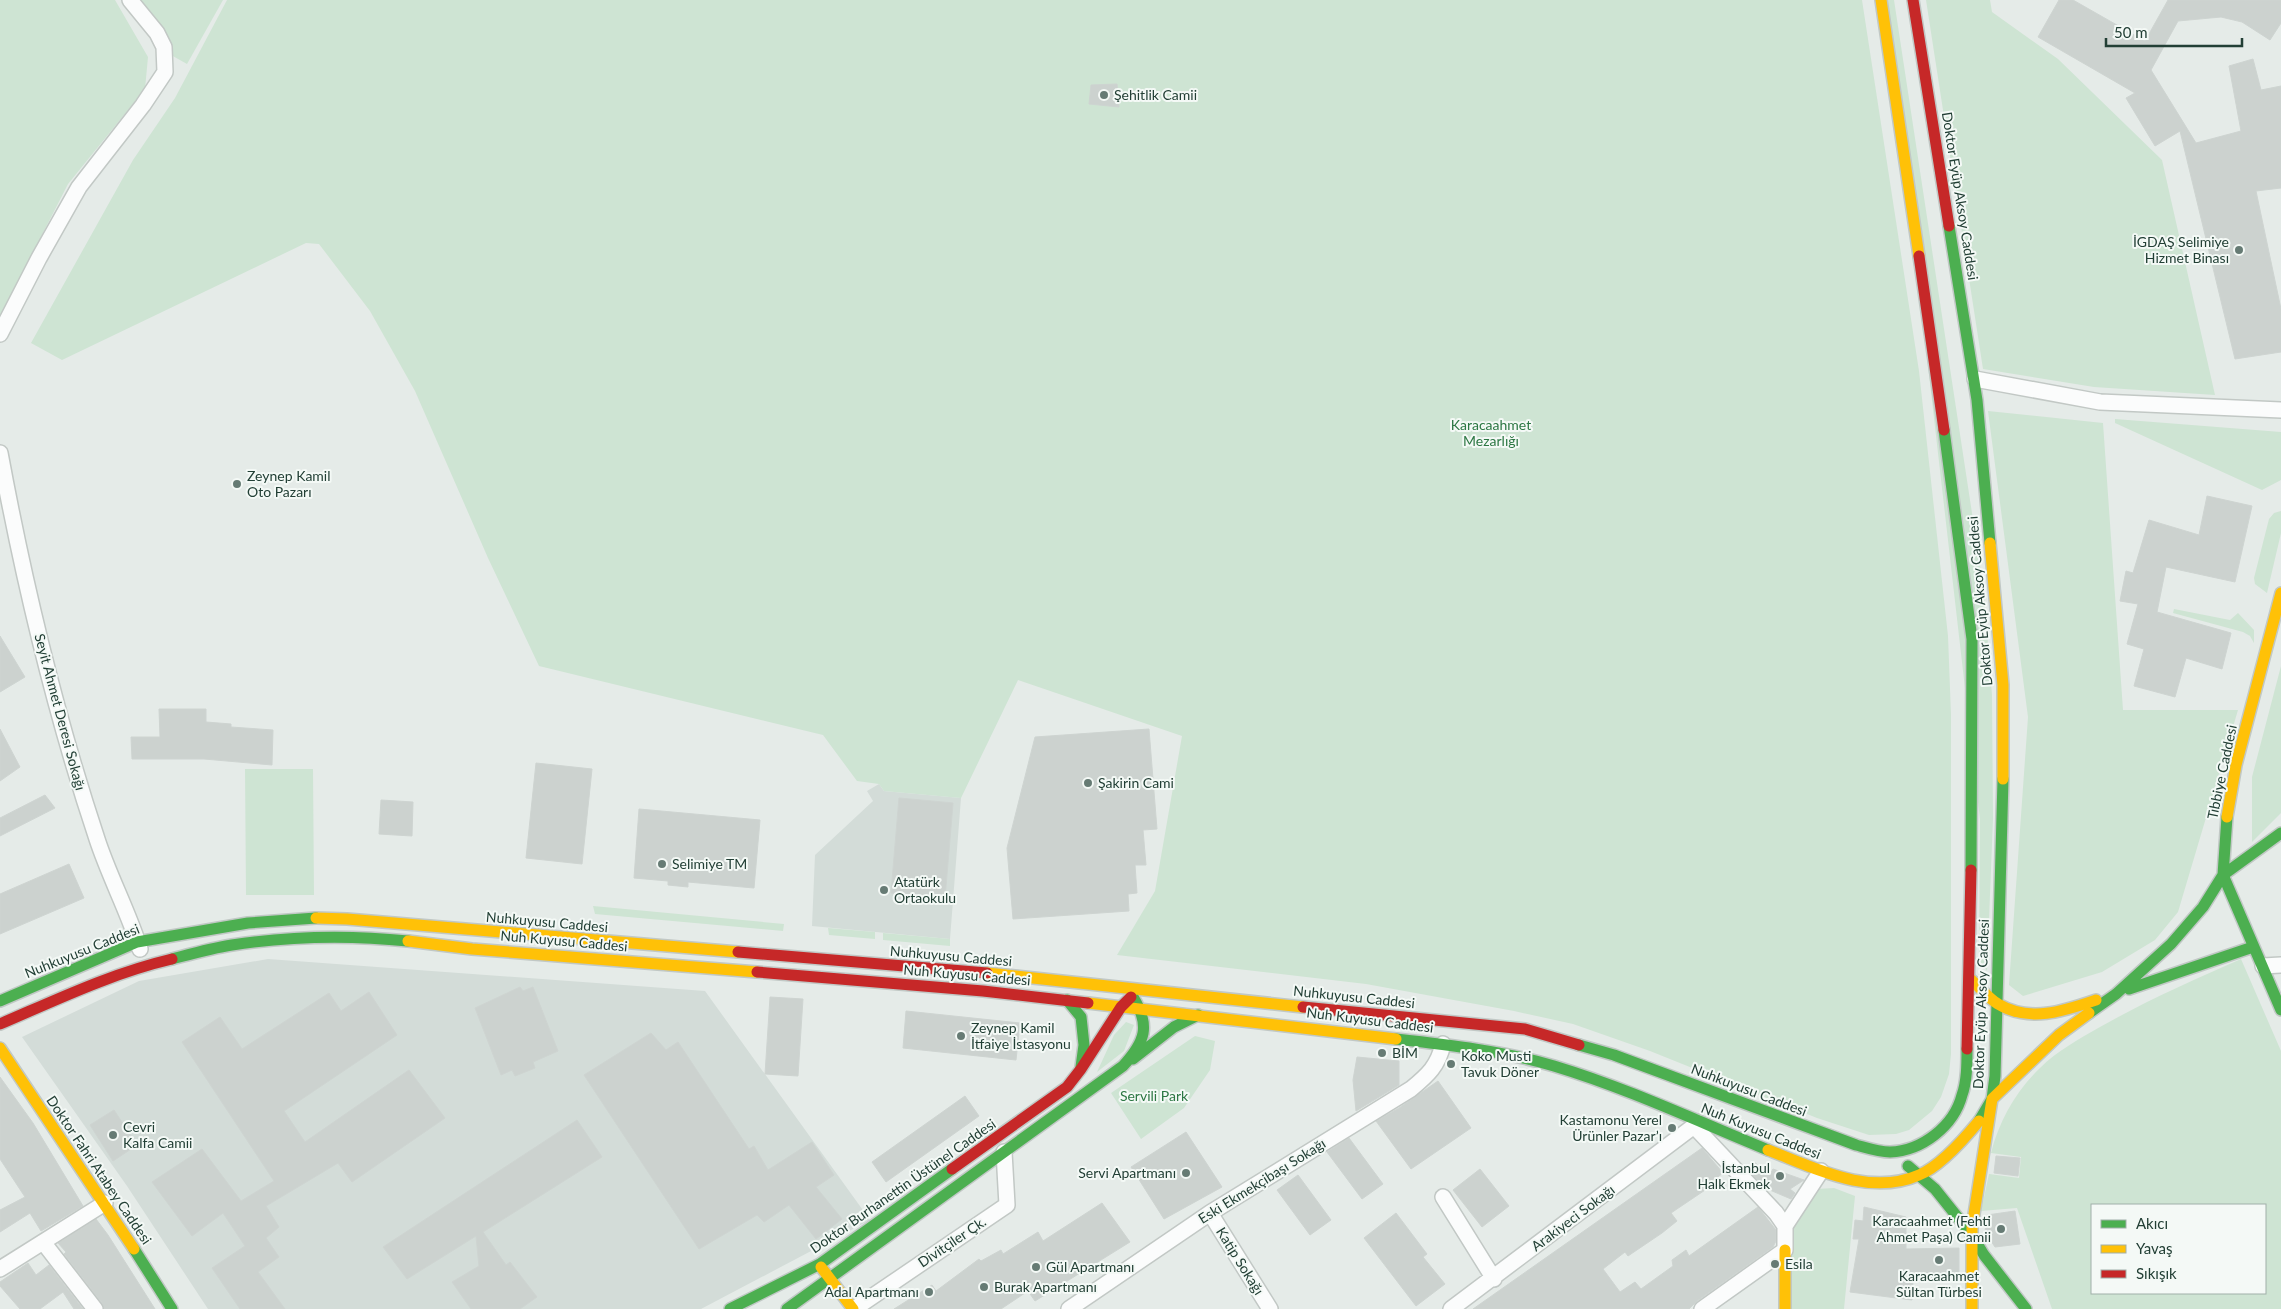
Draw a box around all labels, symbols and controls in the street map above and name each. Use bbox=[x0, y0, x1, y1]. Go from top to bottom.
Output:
scale bar bbox=[2106, 15, 2242, 47]
text: 50 m bbox=[2114, 23, 2148, 41]
place label: Şehitlik Camii bbox=[1114, 86, 1197, 103]
marker: Şehitlik Camii bbox=[1098, 89, 1110, 101]
street label: Doktor Eyüp Aksoy Caddesi bbox=[1939, 110, 1982, 281]
place label: İGDAŞ Selimiye Hizmet Binası bbox=[2133, 233, 2229, 266]
marker: İGDAŞ Selimiye Hizmet Binası bbox=[2233, 244, 2245, 256]
park label: Karacaahmet Mezarlığı bbox=[1451, 416, 1531, 449]
place label: Zeynep Kamil Oto Pazarı bbox=[247, 467, 331, 500]
marker: Zeynep Kamil Oto Pazarı bbox=[231, 478, 243, 490]
street label: Doktor Eyüp Aksoy Caddesi bbox=[1964, 515, 1995, 687]
street label: Seyit Ahmet Deresi Sokağı bbox=[31, 632, 90, 792]
street label: Tıbbiye Caddesi bbox=[2203, 723, 2240, 821]
place label: Şakirin Cami bbox=[1098, 774, 1174, 791]
marker: Şakirin Cami bbox=[1082, 777, 1094, 789]
place label: Selimiye TM bbox=[672, 855, 747, 872]
marker: Selimiye TM bbox=[656, 858, 668, 870]
place label: Atatürk Ortaokulu bbox=[894, 873, 956, 906]
marker: Atatürk Ortaokulu bbox=[878, 884, 890, 896]
street label: Nuhkuyusu Caddesi bbox=[485, 908, 609, 935]
street label: Doktor Eyüp Aksoy Caddesi bbox=[1969, 919, 1992, 1089]
street label: Nuhkuyusu Caddesi bbox=[22, 920, 142, 981]
street label: Nuh Kuyusu Caddesi bbox=[500, 926, 628, 955]
street label: Nuhkuyusu Caddesi bbox=[889, 942, 1013, 969]
street label: Nuh Kuyusu Caddesi bbox=[903, 960, 1031, 989]
street label: Nuhkuyusu Caddesi bbox=[1292, 982, 1416, 1011]
street label: Nuh Kuyusu Caddesi bbox=[1306, 1003, 1435, 1036]
place label: Zeynep Kamil İtfaiye İstasyonu bbox=[971, 1019, 1071, 1052]
marker: Zeynep Kamil İtfaiye İstasyonu bbox=[955, 1030, 967, 1042]
place label: BİM bbox=[1392, 1044, 1418, 1061]
marker: BİM bbox=[1376, 1047, 1388, 1059]
place label: Koko Musti Tavuk Döner bbox=[1461, 1047, 1539, 1080]
marker: Koko Musti Tavuk Döner bbox=[1445, 1058, 1457, 1070]
street label: Nuhkuyusu Caddesi bbox=[1689, 1060, 1809, 1119]
park label: Servili Park bbox=[1120, 1087, 1189, 1104]
street label: Doktor Fahri Atabey Caddesi bbox=[43, 1092, 156, 1247]
street label: Nuh Kuyusu Caddesi bbox=[1699, 1099, 1824, 1162]
place label: Kastamonu Yerel Ürünler Pazar’ı bbox=[1560, 1111, 1662, 1144]
street label: Doktor Burhanettin Üstünel Caddesi bbox=[807, 1115, 999, 1256]
place label: Cevri Kalfa Camii bbox=[123, 1118, 192, 1151]
marker: Kastamonu Yerel Ürünler Pazar’ı bbox=[1666, 1122, 1678, 1134]
marker: Cevri Kalfa Camii bbox=[107, 1129, 119, 1141]
street label: Eski Ekmekçibaşı Sokağı bbox=[1195, 1134, 1329, 1227]
place label: İstanbul Halk Ekmek bbox=[1697, 1159, 1771, 1192]
place label: Servi Apartmanı bbox=[1078, 1164, 1176, 1181]
marker: Servi Apartmanı bbox=[1180, 1167, 1192, 1179]
marker: İstanbul Halk Ekmek bbox=[1774, 1170, 1786, 1182]
street label: Arakiyeci Sokağı bbox=[1528, 1181, 1618, 1255]
legend bbox=[2091, 1204, 2266, 1294]
place label: Karacaahmet (Fehti Ahmet Paşa) Camii bbox=[1872, 1212, 1991, 1245]
street label: Divitçiler Çk. bbox=[914, 1213, 989, 1271]
text: Akıcı bbox=[2136, 1214, 2168, 1232]
marker: Karacaahmet (Fehti Ahmet Paşa) Camii bbox=[1995, 1223, 2007, 1235]
street label: Katip Sokağı bbox=[1213, 1224, 1268, 1298]
text: Yavaş bbox=[2136, 1239, 2173, 1257]
marker: Karacaahmet Sültan Türbesi bbox=[1933, 1254, 1945, 1266]
place label: Esila bbox=[1785, 1255, 1813, 1272]
place label: Gül Apartmanı bbox=[1046, 1258, 1134, 1275]
marker: Esila bbox=[1769, 1258, 1781, 1270]
marker: Gül Apartmanı bbox=[1030, 1261, 1042, 1273]
text: Sıkışık bbox=[2136, 1264, 2177, 1282]
place label: Karacaahmet Sültan Türbesi bbox=[1896, 1267, 1982, 1300]
place label: Burak Apartmanı bbox=[994, 1278, 1097, 1295]
marker: Burak Apartmanı bbox=[978, 1281, 990, 1293]
place label: Adal Apartmanı bbox=[824, 1283, 919, 1300]
marker: Adal Apartmanı bbox=[923, 1286, 935, 1298]

